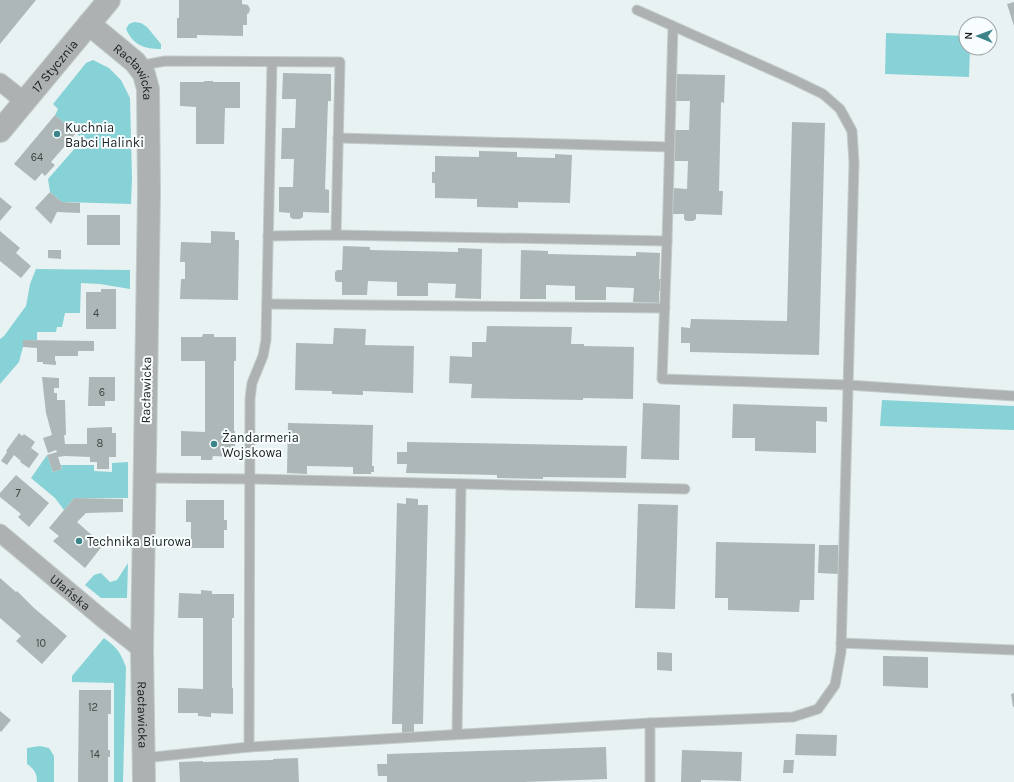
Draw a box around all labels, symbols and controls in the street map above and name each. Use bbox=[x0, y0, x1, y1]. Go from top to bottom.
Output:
north arrow bbox=[958, 16, 998, 56]
text: N bbox=[962, 32, 975, 40]
street label: 17 Stycznia bbox=[28, 36, 81, 95]
street label: Racławicka bbox=[111, 40, 156, 100]
place label: Kuchnia Babci Halinki bbox=[65, 120, 144, 150]
marker: Kuchnia Babci Halinki bbox=[52, 129, 62, 139]
house number: 64 bbox=[31, 151, 43, 164]
house number: 4 bbox=[93, 307, 99, 320]
street label: Racławicka bbox=[138, 356, 154, 424]
house number: 6 bbox=[99, 386, 105, 399]
place label: Żandarmeria Wojskowa bbox=[222, 430, 299, 460]
house number: 8 bbox=[97, 437, 104, 450]
marker: Żandarmeria Wojskowa bbox=[209, 439, 219, 449]
house number: 7 bbox=[15, 487, 21, 500]
place label: Technika Biurowa bbox=[87, 534, 191, 549]
marker: Technika Biurowa bbox=[74, 536, 84, 546]
street label: Ułańska bbox=[47, 571, 94, 613]
house number: 10 bbox=[36, 637, 46, 650]
street label: Racławicka bbox=[135, 681, 151, 748]
house number: 12 bbox=[88, 701, 98, 714]
house number: 14 bbox=[90, 748, 100, 761]

